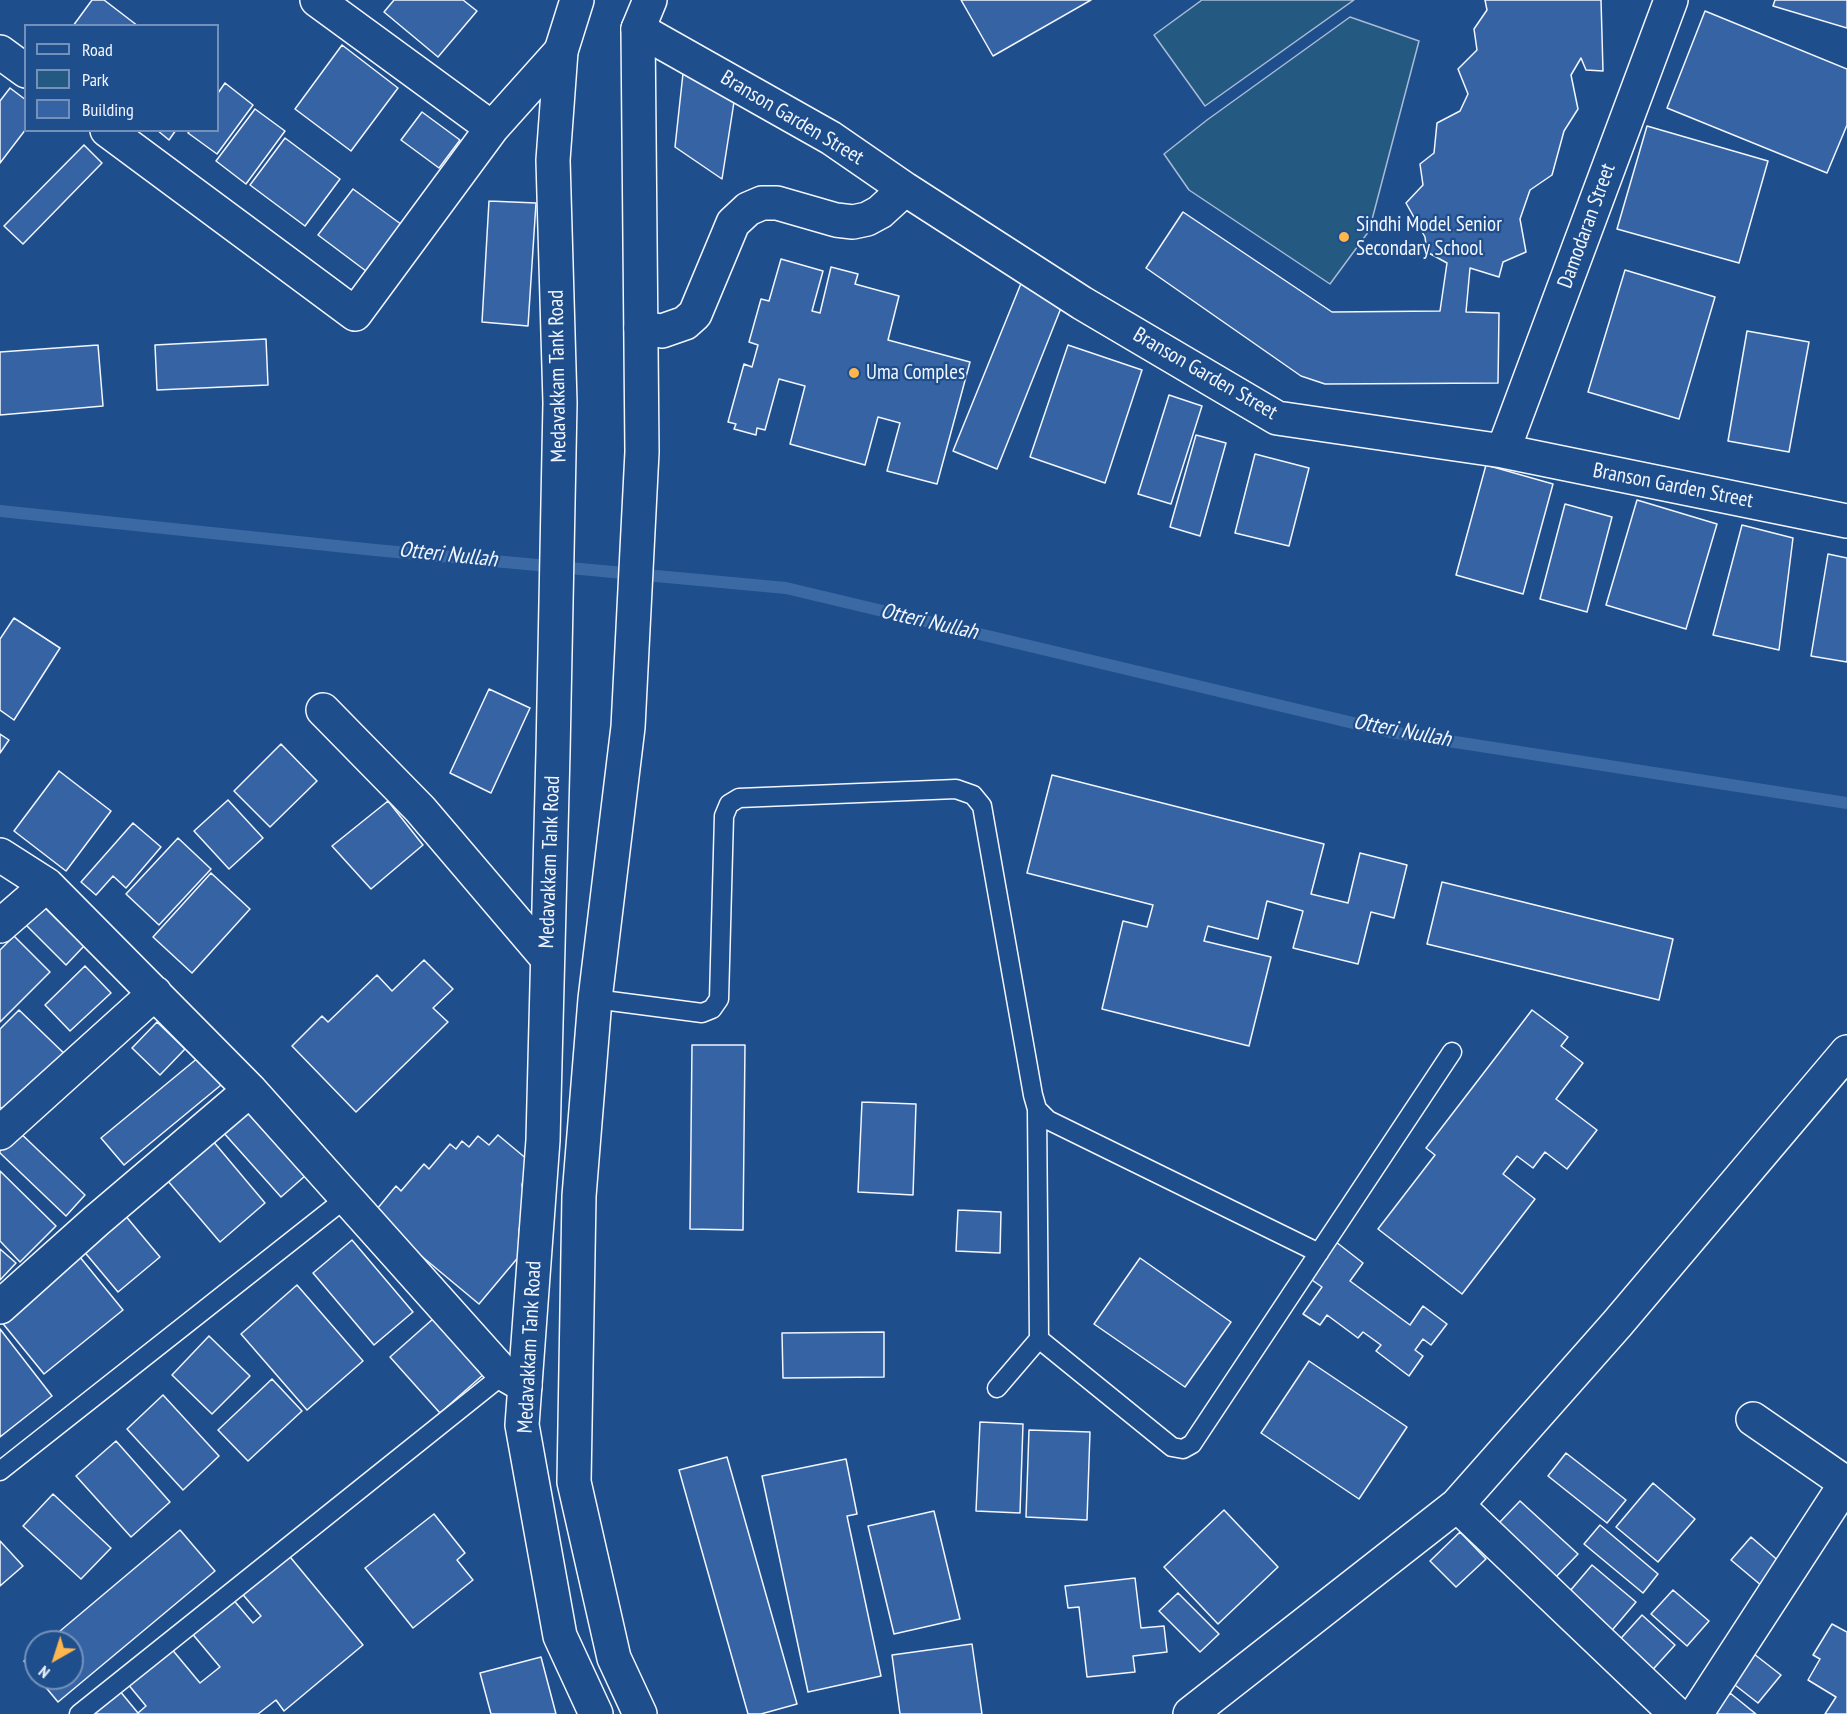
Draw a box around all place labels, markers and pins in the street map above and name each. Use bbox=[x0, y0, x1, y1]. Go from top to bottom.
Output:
place label: Sindhi Model Senior Secondary School bbox=[1356, 212, 1502, 262]
marker: Sindhi Model Senior Secondary School bbox=[1337, 230, 1351, 244]
place label: Uma Comples bbox=[866, 360, 965, 386]
marker: Uma Comples bbox=[847, 366, 861, 380]

